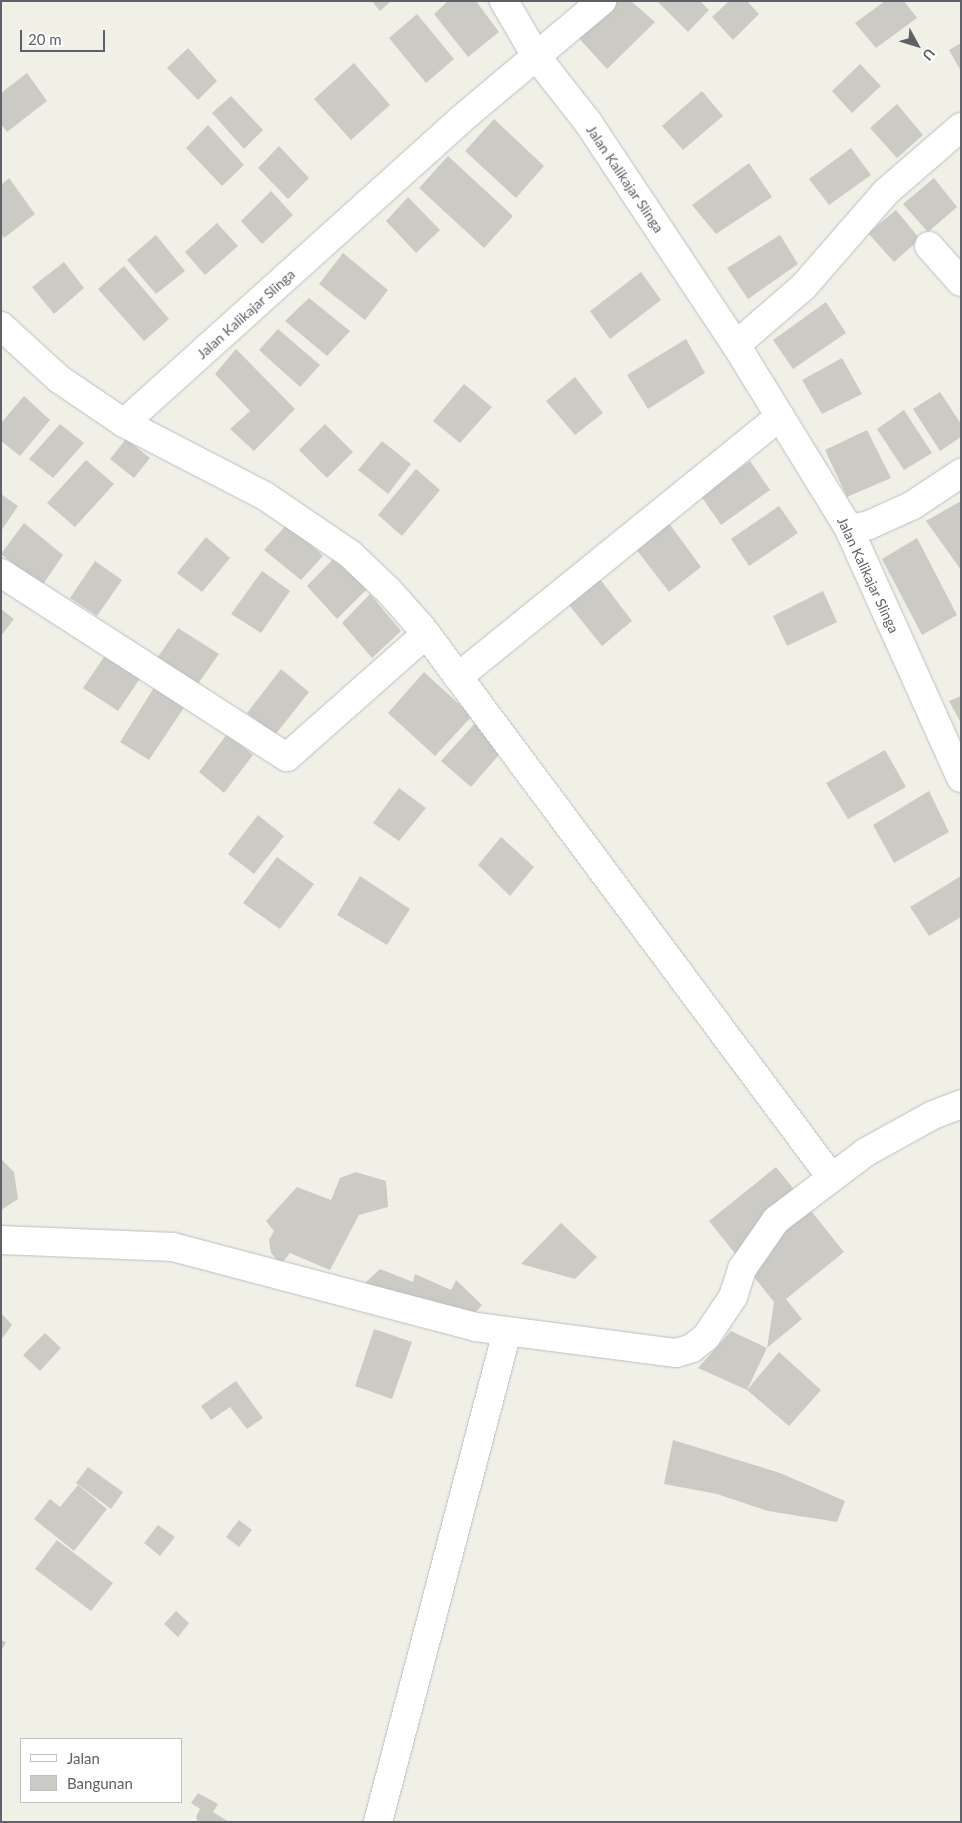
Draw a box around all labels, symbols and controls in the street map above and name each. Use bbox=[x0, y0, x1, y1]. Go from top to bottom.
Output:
scale bar bbox=[22, 20, 108, 52]
north arrow bbox=[892, 20, 942, 70]
text: 20 m bbox=[28, 30, 62, 48]
text: U bbox=[919, 45, 939, 64]
street label: Jalan Kalikajar Slinga bbox=[583, 122, 667, 236]
street label: Jalan Kalikajar Slinga bbox=[193, 265, 299, 363]
street label: Jalan Kalikajar Slinga bbox=[834, 514, 902, 636]
legend bbox=[20, 1738, 182, 1803]
text: Jalan bbox=[67, 1749, 100, 1767]
text: Bangunan bbox=[67, 1774, 133, 1792]

